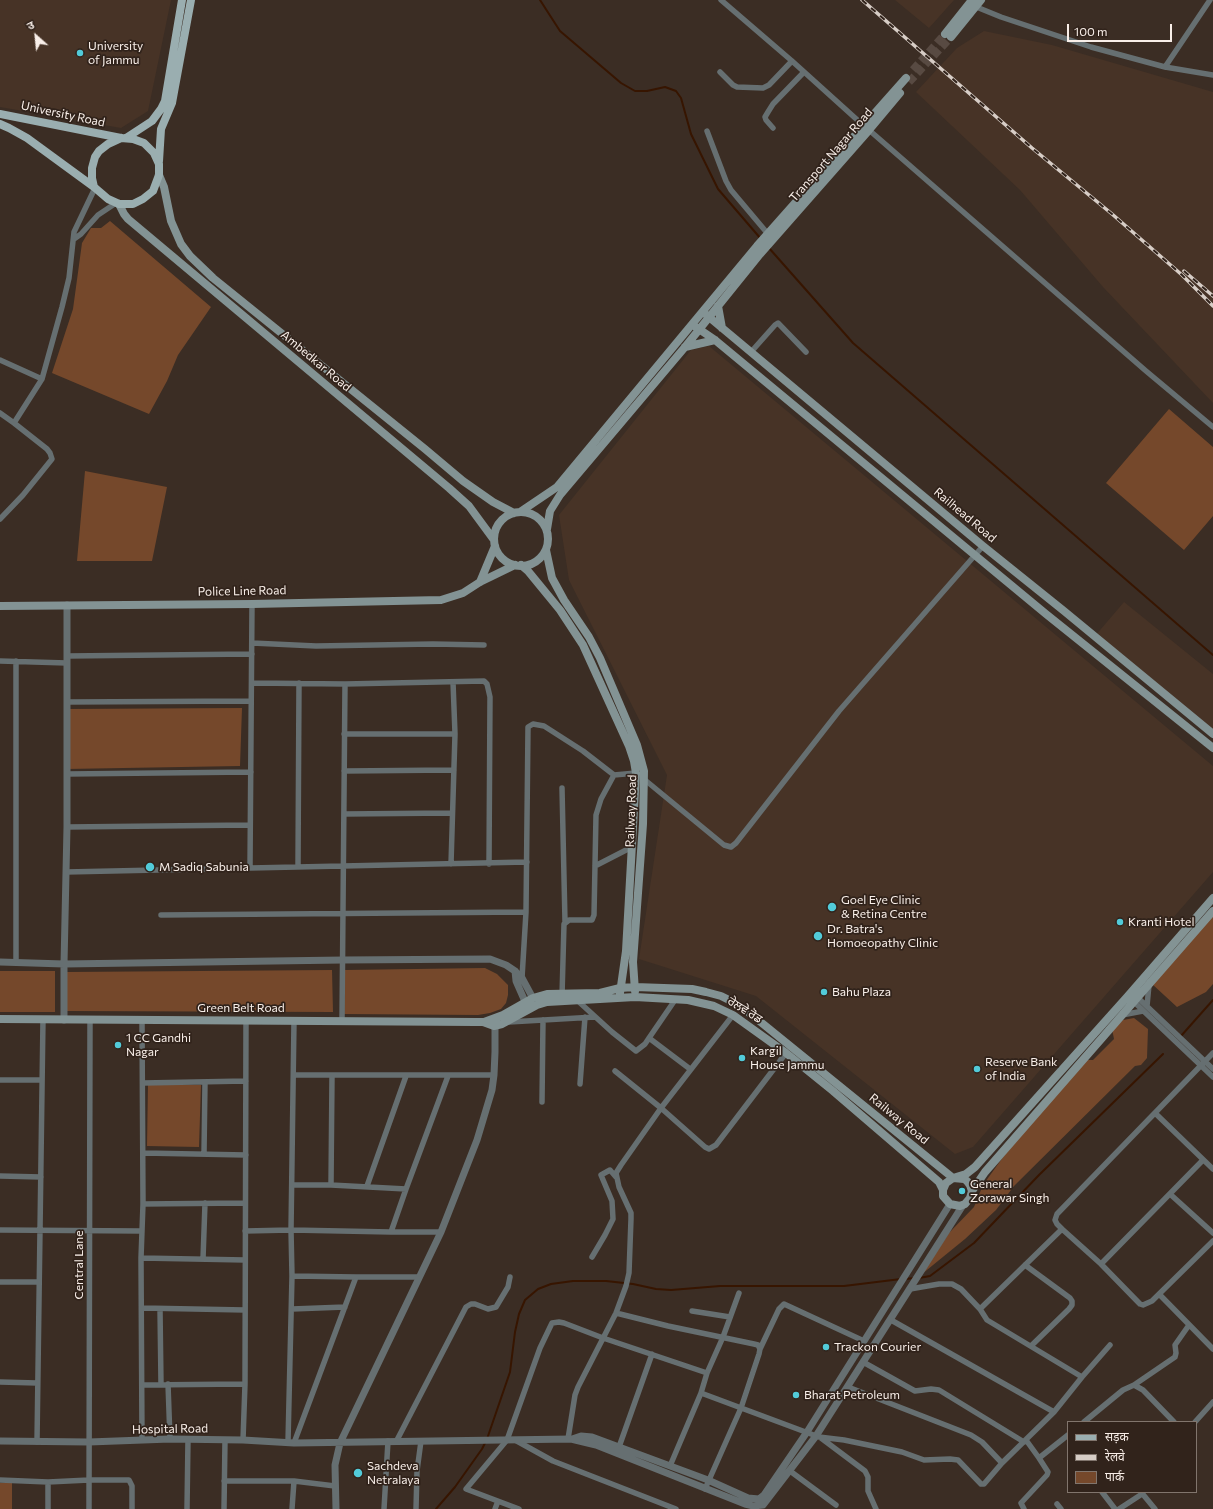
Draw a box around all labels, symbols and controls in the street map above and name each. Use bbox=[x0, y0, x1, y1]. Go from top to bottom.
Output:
north arrow bbox=[16, 16, 56, 56]
scale bar bbox=[1069, 16, 1174, 42]
text: उ bbox=[25, 18, 36, 32]
text: 100 m bbox=[1074, 24, 1108, 38]
place label: University of Jammu bbox=[88, 39, 143, 67]
marker: University of Jammu bbox=[75, 48, 85, 58]
street label: University Road bbox=[20, 98, 106, 130]
street label: Transport Nagar Road bbox=[786, 105, 876, 205]
street label: Ambedkar Road bbox=[278, 328, 354, 394]
street label: Railhead Road bbox=[931, 485, 999, 545]
street label: Police Line Road bbox=[198, 583, 286, 599]
street label: Railway Road bbox=[623, 774, 639, 848]
place label: M Sadiq Sabunia bbox=[159, 860, 249, 874]
marker: M Sadiq Sabunia bbox=[144, 861, 156, 873]
place label: Goel Eye Clinic & Retina Centre bbox=[841, 893, 927, 921]
marker: Goel Eye Clinic & Retina Centre bbox=[826, 901, 838, 913]
place label: Kranti Hotel bbox=[1128, 915, 1194, 929]
marker: Kranti Hotel bbox=[1115, 917, 1125, 927]
place label: Dr. Batra's Homoeopathy Clinic bbox=[827, 922, 938, 950]
marker: Dr. Batra's Homoeopathy Clinic bbox=[812, 930, 824, 942]
place label: Bahu Plaza bbox=[832, 985, 891, 999]
marker: Bahu Plaza bbox=[819, 987, 829, 997]
street label: ਰੇਲਵੇ ਰੋਡ bbox=[725, 994, 765, 1026]
street label: Green Belt Road bbox=[197, 1001, 285, 1015]
place label: 1 CC Gandhi Nagar bbox=[126, 1031, 191, 1059]
marker: 1 CC Gandhi Nagar bbox=[113, 1040, 123, 1050]
place label: Kargil House Jammu bbox=[750, 1044, 824, 1072]
marker: Kargil House Jammu bbox=[737, 1053, 747, 1063]
place label: Reserve Bank of India bbox=[985, 1055, 1058, 1083]
marker: Reserve Bank of India bbox=[972, 1064, 982, 1074]
street label: Railway Road bbox=[866, 1091, 932, 1147]
place label: General Zorawar Singh bbox=[970, 1177, 1049, 1205]
marker: General Zorawar Singh bbox=[957, 1186, 967, 1196]
street label: Central Lane bbox=[72, 1231, 86, 1299]
place label: Trackon Courier bbox=[834, 1340, 921, 1354]
marker: Trackon Courier bbox=[821, 1342, 831, 1352]
place label: Bharat Petroleum bbox=[804, 1388, 900, 1402]
marker: Bharat Petroleum bbox=[791, 1390, 801, 1400]
street label: Hospital Road bbox=[132, 1421, 208, 1437]
legend bbox=[1067, 1421, 1197, 1493]
text: सड़क bbox=[1105, 1429, 1129, 1443]
text: रेलवे bbox=[1105, 1449, 1125, 1463]
place label: Sachdeva Netralaya bbox=[367, 1459, 420, 1487]
marker: Sachdeva Netralaya bbox=[352, 1467, 364, 1479]
text: पार्क bbox=[1105, 1469, 1124, 1483]

